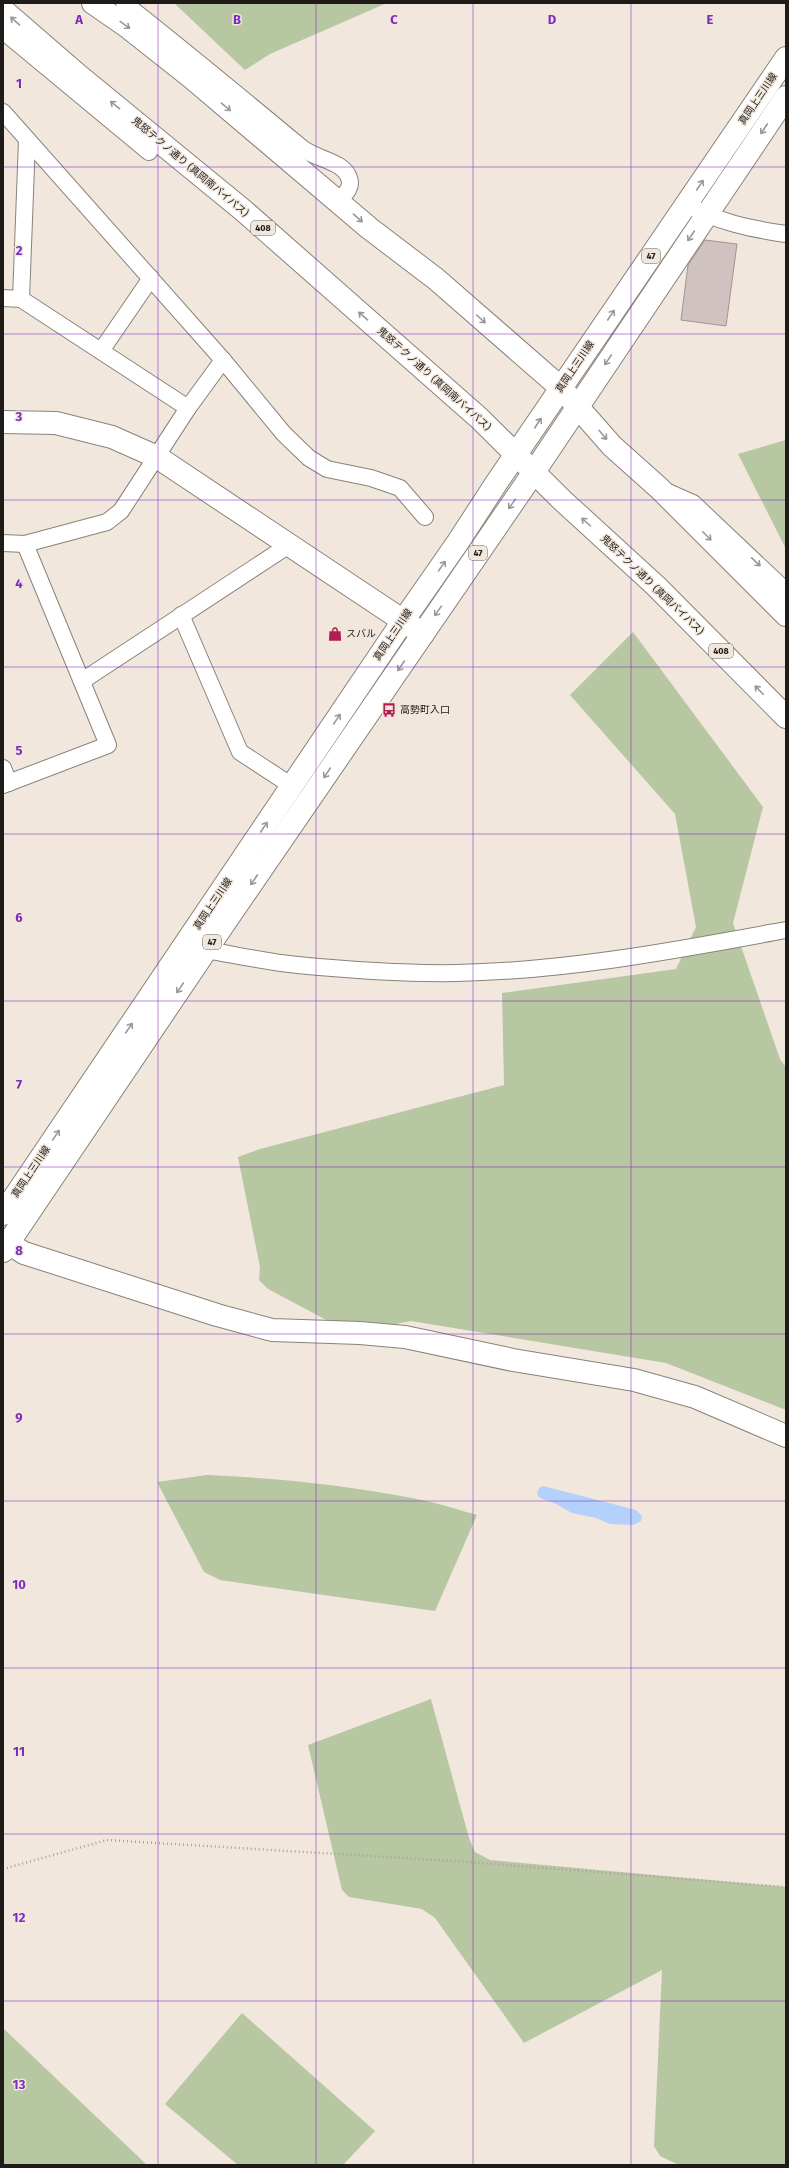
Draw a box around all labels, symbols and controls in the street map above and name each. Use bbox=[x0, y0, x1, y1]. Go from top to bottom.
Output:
text: A bbox=[74, 12, 83, 27]
text: B bbox=[233, 12, 241, 27]
text: C bbox=[390, 12, 398, 27]
text: D bbox=[548, 12, 557, 27]
text: E bbox=[707, 12, 714, 27]
one-way arrow bbox=[10, 16, 21, 25]
one-way arrow bbox=[119, 21, 130, 29]
street label: 真岡上三川線 bbox=[736, 71, 780, 127]
text: 1 bbox=[16, 76, 22, 91]
one-way arrow bbox=[109, 100, 120, 109]
one-way arrow bbox=[221, 103, 231, 112]
street label: 鬼怒テクノ通り (真岡南バイパス) bbox=[129, 114, 251, 219]
one-way arrow bbox=[760, 123, 768, 134]
one-way arrow bbox=[696, 179, 704, 190]
one-way arrow bbox=[352, 214, 363, 223]
road number: 408 bbox=[251, 221, 275, 235]
one-way arrow bbox=[687, 231, 695, 242]
text: 2 bbox=[16, 243, 23, 258]
road number: 47 bbox=[642, 249, 660, 263]
one-way arrow bbox=[607, 310, 615, 321]
one-way arrow bbox=[358, 311, 368, 320]
one-way arrow bbox=[476, 314, 486, 324]
street label: 鬼怒テクノ通り (真岡南バイパス) bbox=[375, 324, 494, 433]
street label: 真岡上三川線 bbox=[553, 339, 597, 395]
one-way arrow bbox=[604, 355, 613, 366]
text: 3 bbox=[15, 409, 23, 424]
one-way arrow bbox=[533, 417, 542, 428]
one-way arrow bbox=[599, 430, 608, 441]
one-way arrow bbox=[508, 499, 516, 510]
one-way arrow bbox=[581, 517, 591, 527]
one-way arrow bbox=[702, 531, 712, 541]
street label: 鬼怒テクノ通り (真岡バイパス) bbox=[598, 532, 707, 637]
road number: 47 bbox=[469, 546, 487, 560]
one-way arrow bbox=[751, 557, 761, 567]
one-way arrow bbox=[437, 561, 446, 572]
text: 4 bbox=[15, 576, 23, 591]
one-way arrow bbox=[434, 606, 442, 617]
street label: 真岡上三川線 bbox=[371, 607, 415, 663]
shop icon: スバル bbox=[327, 626, 343, 642]
place label: スバル bbox=[346, 628, 376, 640]
road number: 408 bbox=[709, 644, 733, 658]
one-way arrow bbox=[396, 660, 404, 672]
one-way arrow bbox=[754, 685, 764, 695]
bus stop icon: 高勢町入口 bbox=[381, 702, 397, 718]
place label: 高勢町入口 bbox=[400, 704, 450, 716]
one-way arrow bbox=[333, 714, 341, 725]
text: 5 bbox=[16, 743, 23, 758]
one-way arrow bbox=[323, 767, 331, 778]
one-way arrow bbox=[260, 822, 268, 833]
one-way arrow bbox=[250, 875, 258, 886]
street label: 真岡上三川線 bbox=[191, 876, 235, 932]
text: 6 bbox=[15, 910, 23, 925]
road number: 47 bbox=[203, 935, 221, 949]
one-way arrow bbox=[176, 982, 184, 994]
one-way arrow bbox=[125, 1023, 133, 1034]
text: 7 bbox=[16, 1077, 22, 1092]
one-way arrow bbox=[52, 1130, 60, 1141]
street label: 真岡上三川線 bbox=[9, 1144, 53, 1200]
text: 8 bbox=[15, 1243, 23, 1258]
text: 9 bbox=[15, 1410, 23, 1425]
text: 10 bbox=[12, 1577, 26, 1592]
text: 11 bbox=[13, 1744, 25, 1759]
text: 12 bbox=[13, 1910, 26, 1925]
text: 13 bbox=[13, 2077, 26, 2092]

